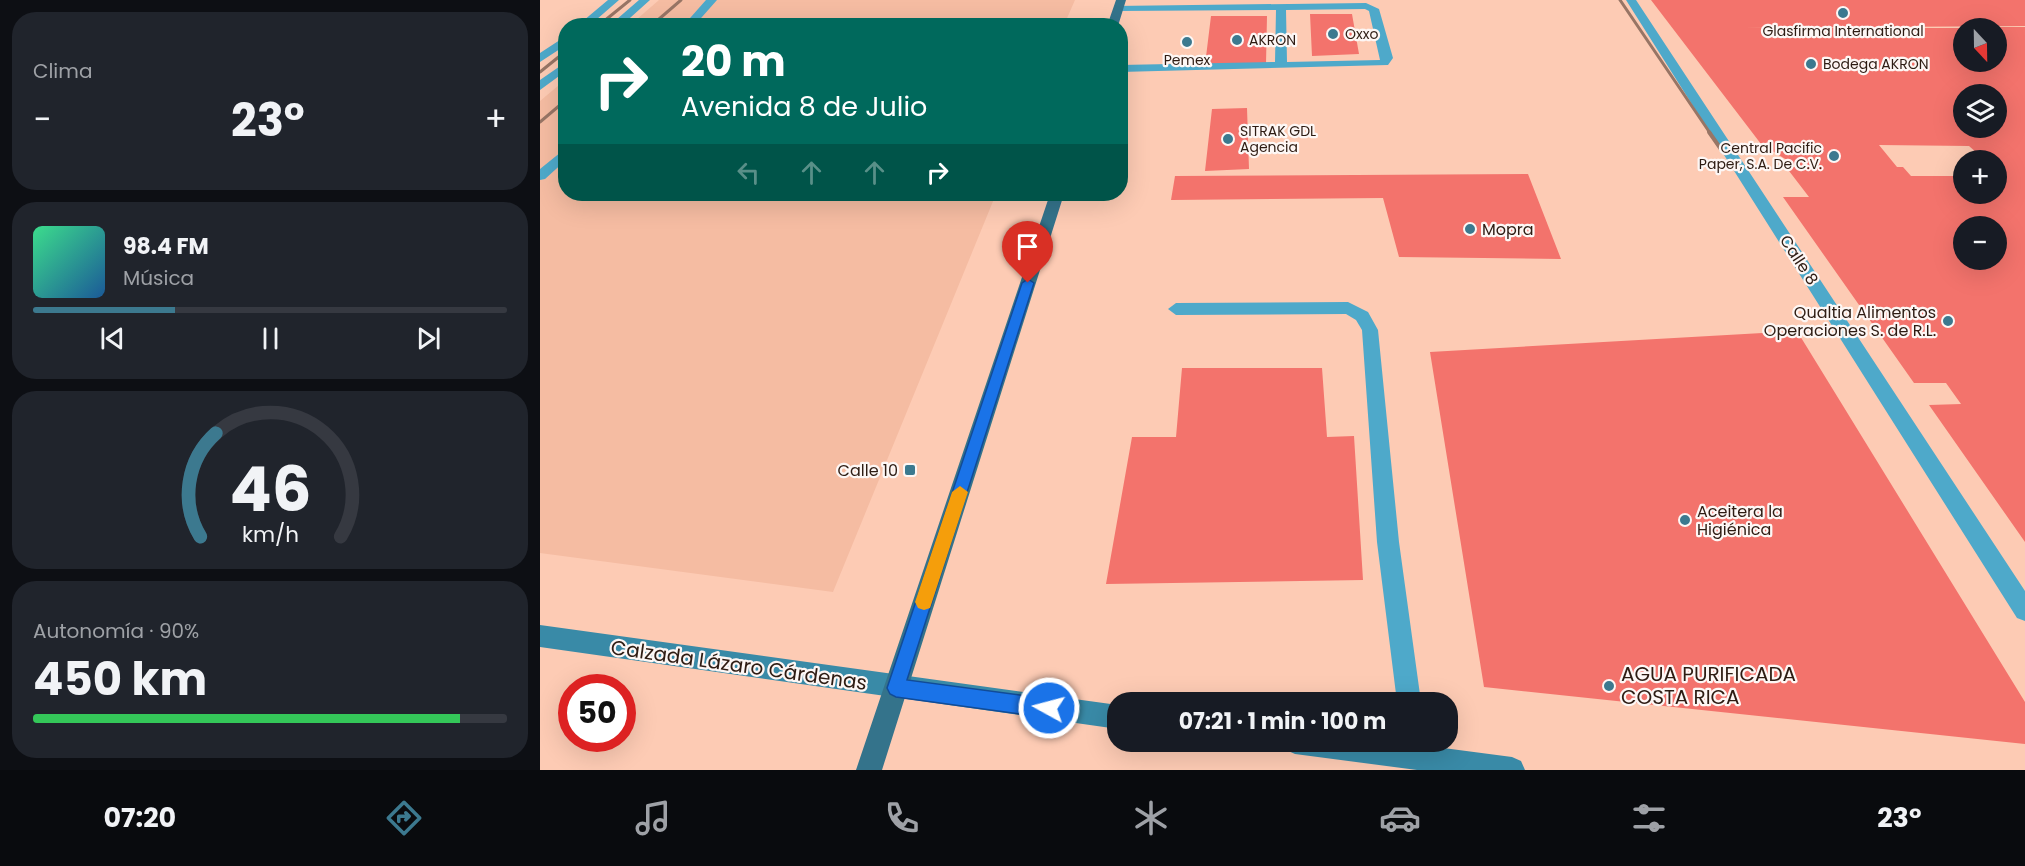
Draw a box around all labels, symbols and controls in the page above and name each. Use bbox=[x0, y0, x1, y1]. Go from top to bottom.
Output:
marker: Glasfirma International bbox=[1836, 6, 1850, 20]
north arrow bbox=[1953, 18, 2007, 72]
map controls bbox=[1953, 18, 2007, 270]
place label: Glasfirma International bbox=[1762, 21, 1924, 41]
place label: Oxxo bbox=[1345, 24, 1378, 44]
marker: Oxxo bbox=[1326, 27, 1340, 41]
place label: AKRON bbox=[1249, 30, 1296, 50]
text: 20 m bbox=[681, 32, 786, 91]
marker: AKRON bbox=[1230, 33, 1244, 47]
marker: Pemex bbox=[1180, 35, 1194, 49]
icon: right bbox=[582, 42, 660, 120]
place label: Pemex bbox=[1164, 50, 1211, 70]
place label: Bodega AKRON bbox=[1823, 54, 1929, 74]
text: Clima bbox=[33, 57, 92, 85]
marker: Bodega AKRON bbox=[1804, 57, 1818, 71]
button: layers bbox=[1953, 84, 2007, 138]
text: Avenida 8 de Julio bbox=[681, 88, 927, 125]
text: 23° bbox=[231, 89, 305, 152]
text: − bbox=[33, 96, 51, 143]
text: + bbox=[484, 96, 507, 143]
place label: SITRAK GDL Agencia bbox=[1240, 121, 1316, 157]
marker: SITRAK GDL Agencia bbox=[1221, 132, 1235, 146]
place label: Central Pacific Paper, S.A. De C.V. bbox=[1699, 138, 1822, 174]
marker: Central Pacific Paper, S.A. De C.V. bbox=[1827, 149, 1841, 163]
button: + bbox=[1953, 150, 2007, 204]
icon: left bbox=[732, 156, 765, 189]
icon: ahead bbox=[795, 156, 828, 189]
icon: ahead bbox=[858, 156, 891, 189]
icon: right bbox=[921, 156, 954, 189]
button: − bbox=[1953, 216, 2007, 270]
place label: Mopra bbox=[1482, 218, 1534, 241]
pin bbox=[1002, 221, 1053, 283]
marker: Mopra bbox=[1463, 222, 1477, 236]
icon: arrive bbox=[1011, 230, 1044, 263]
text: 98.4 FM bbox=[123, 231, 209, 262]
street label: Calle 8 bbox=[1774, 231, 1824, 289]
text: Música bbox=[123, 264, 194, 292]
place label: Qualtia Alimentos Operaciones S. de R.L. bbox=[1764, 301, 1936, 342]
marker: Qualtia Alimentos Operaciones S. de R.L. bbox=[1941, 314, 1955, 328]
icon: previous bbox=[96, 322, 129, 355]
icon: pause bbox=[254, 322, 287, 355]
icon: next bbox=[412, 322, 445, 355]
text: 46 bbox=[229, 445, 311, 533]
place label: Calle 10 bbox=[838, 459, 898, 482]
marker: Calle 10 bbox=[903, 463, 917, 477]
place label: Aceitera la Higiénica bbox=[1697, 500, 1783, 541]
marker: Aceitera la Higiénica bbox=[1678, 513, 1692, 527]
text: km/h bbox=[241, 519, 299, 550]
text: Autonomía · 90% bbox=[33, 617, 199, 645]
street label: Calzada Lázaro Cárdenas bbox=[609, 633, 869, 697]
text: 450 km bbox=[33, 648, 207, 711]
place label: AGUA PURIFICADA COSTA RICA bbox=[1621, 660, 1796, 711]
speed limit sign: 50 bbox=[558, 674, 636, 752]
position arrow bbox=[1017, 676, 1081, 740]
marker: AGUA PURIFICADA COSTA RICA bbox=[1602, 679, 1616, 693]
text: 07:21 · 1 min · 100 m bbox=[1179, 706, 1386, 737]
icon: directions bbox=[383, 797, 425, 839]
icon: music bbox=[632, 797, 674, 839]
icon: phone bbox=[881, 797, 923, 839]
icon: climate bbox=[1130, 797, 1172, 839]
icon: car bbox=[1379, 797, 1421, 839]
icon: filters bbox=[1628, 797, 1670, 839]
text: 07:20 bbox=[103, 799, 176, 836]
text: 23° bbox=[1877, 799, 1921, 836]

